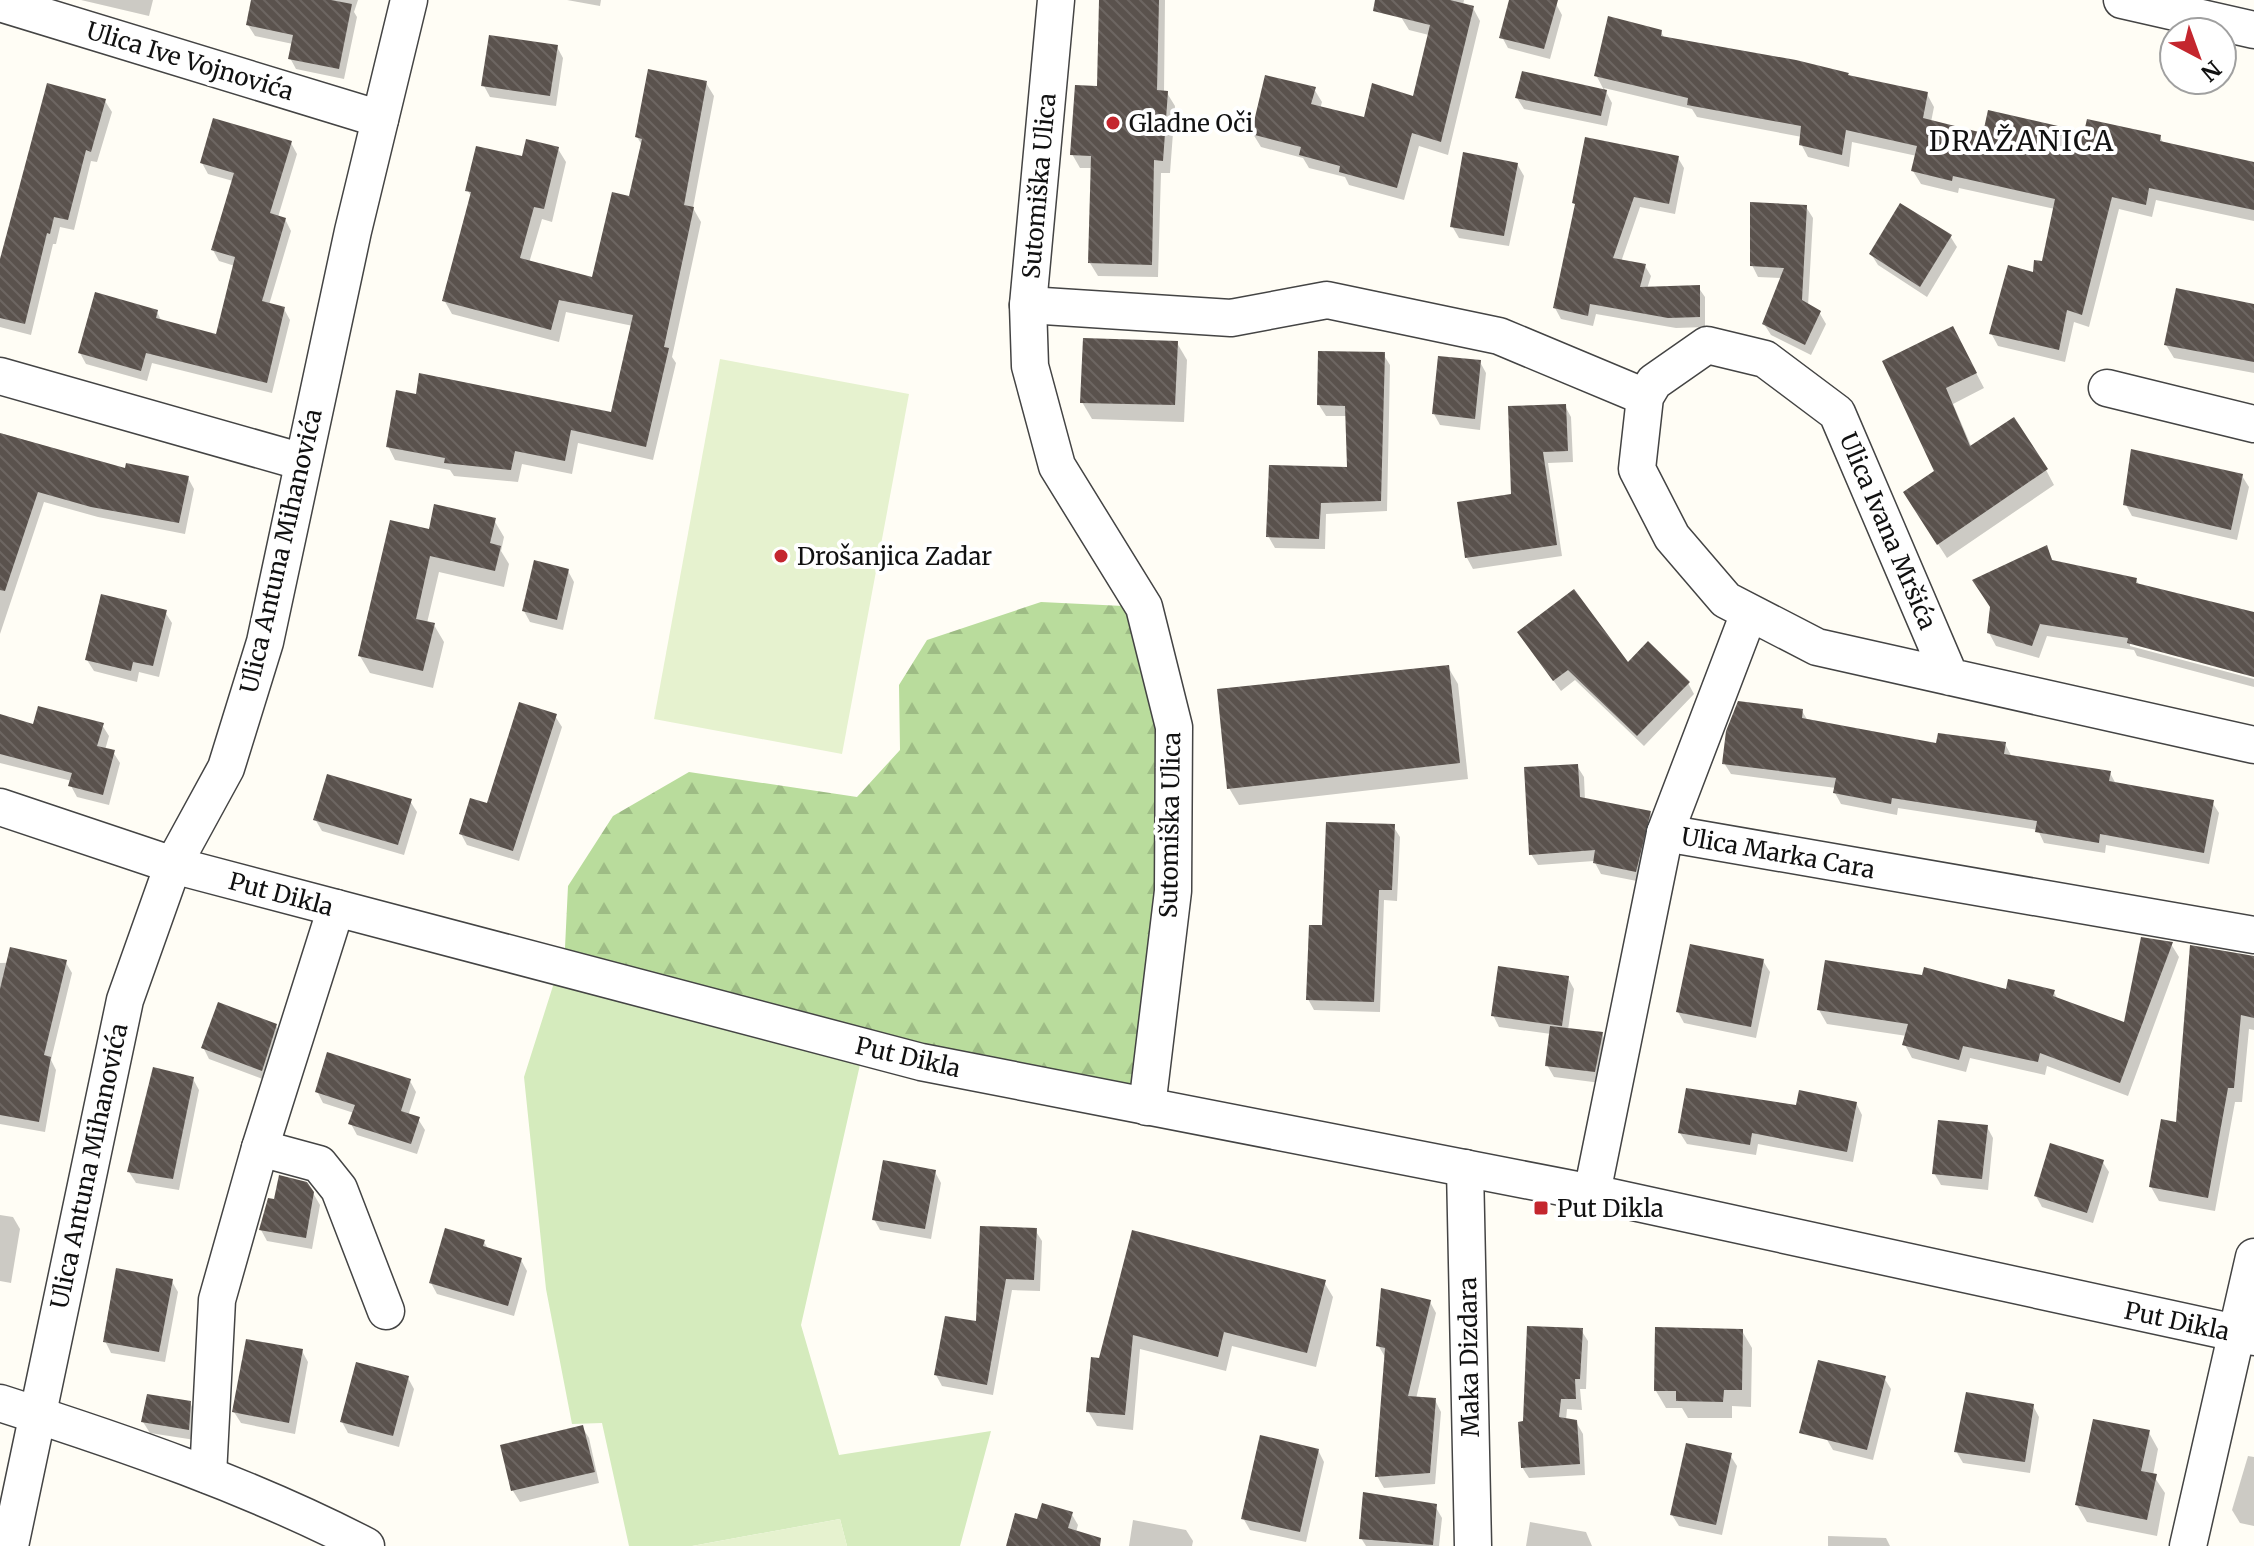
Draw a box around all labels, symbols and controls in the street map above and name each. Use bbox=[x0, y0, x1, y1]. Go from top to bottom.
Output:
street label: Ulica Ive Vojnovića bbox=[83, 15, 297, 107]
north arrow bbox=[2158, 16, 2238, 96]
text: N bbox=[2195, 55, 2227, 88]
street label: Sutomiška Ulica bbox=[1015, 92, 1063, 280]
place label: Gladne Oči bbox=[1129, 108, 1253, 139]
marker: Gladne Oči bbox=[1104, 114, 1122, 132]
district label: DRAŽANICA bbox=[1929, 123, 2115, 159]
street label: Ulica Antuna Mihanovića bbox=[233, 406, 329, 696]
street label: Ulica Ivana Mršića bbox=[1833, 428, 1943, 634]
place label: Drošanjica Zadar bbox=[797, 541, 992, 572]
marker: Drošanjica Zadar bbox=[772, 547, 790, 565]
street label: Sutomiška Ulica bbox=[1153, 732, 1187, 918]
street label: Ulica Marka Cara bbox=[1679, 821, 1877, 885]
street label: Put Dikla bbox=[225, 865, 337, 923]
street label: Ulica Antuna Mihanovića bbox=[44, 1020, 134, 1311]
street label: Put Dikla bbox=[853, 1030, 964, 1084]
place label: Put Dikla bbox=[1557, 1193, 1664, 1224]
marker: Put Dikla bbox=[1532, 1199, 1550, 1217]
street label: Maka Dizdara bbox=[1452, 1277, 1486, 1437]
street label: Put Dikla bbox=[2122, 1295, 2233, 1347]

